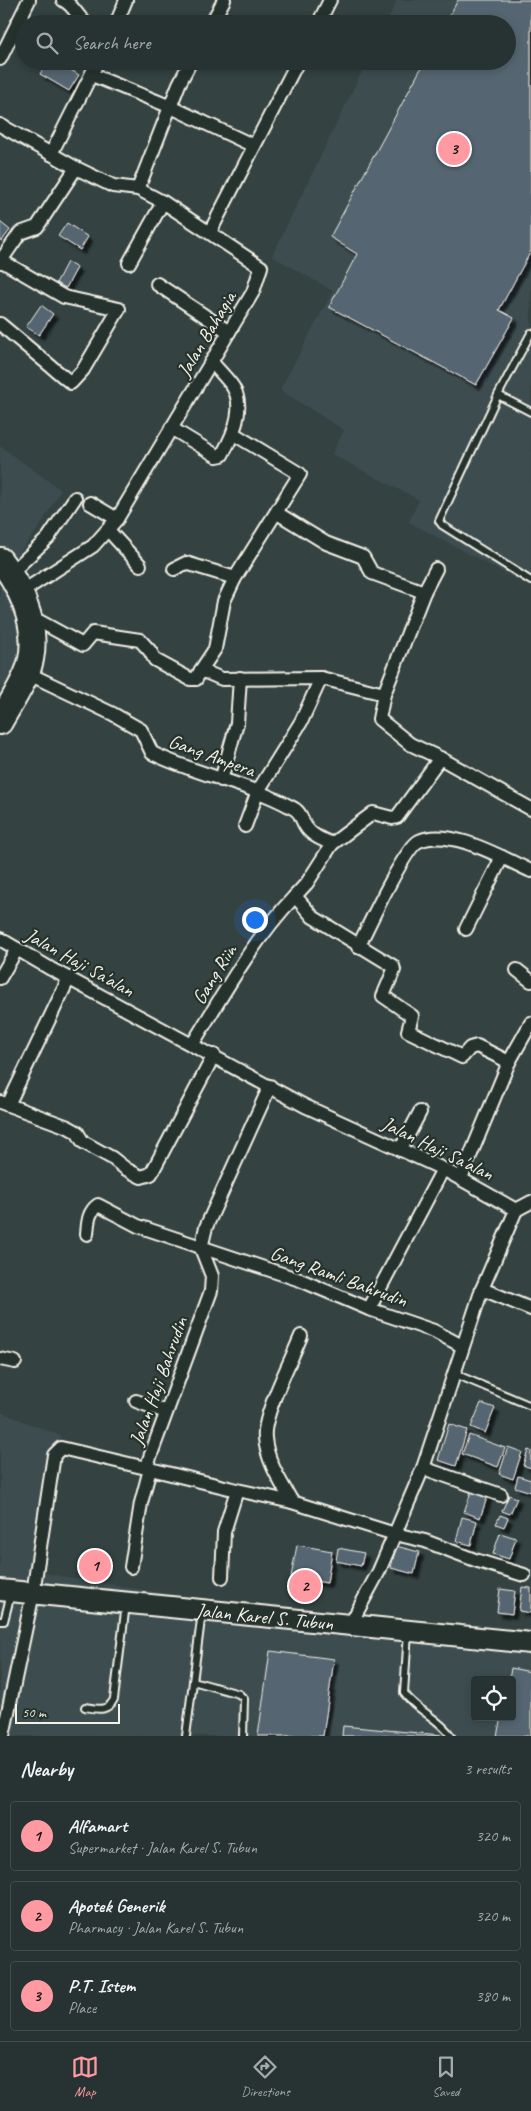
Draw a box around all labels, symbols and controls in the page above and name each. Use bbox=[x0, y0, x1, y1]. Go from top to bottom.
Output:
search box bbox=[15, 15, 516, 70]
icon: search bbox=[33, 29, 61, 57]
text: Search here bbox=[73, 31, 150, 55]
pin: 3 bbox=[438, 130, 470, 168]
street label: Jalan Bahagia bbox=[171, 285, 243, 382]
street label: Gang Ampera bbox=[165, 728, 260, 783]
your location bbox=[242, 907, 268, 933]
street label: Jalan Haji Sa'alan bbox=[20, 922, 140, 1003]
street label: Gang Riin bbox=[186, 939, 243, 1009]
street label: Jalan Haji Sa'alan bbox=[377, 1110, 498, 1187]
street label: Gang Ramli Bahrudin bbox=[267, 1240, 412, 1313]
street label: Jalan Haji Bahrudin bbox=[123, 1313, 194, 1450]
pin: 1 bbox=[79, 1547, 111, 1585]
pin: 2 bbox=[289, 1567, 321, 1605]
street label: Jalan Karel S. Tubun bbox=[194, 1598, 335, 1636]
map controls bbox=[471, 1676, 516, 1721]
button: locate bbox=[471, 1676, 516, 1721]
scale bar bbox=[15, 1701, 120, 1724]
text: 50 m bbox=[22, 1704, 46, 1721]
text: Nearby bbox=[20, 1756, 73, 1782]
text: 3 results bbox=[464, 1759, 511, 1779]
text: Alfamart bbox=[68, 1814, 127, 1838]
text: 1 bbox=[33, 1826, 41, 1846]
text: 320 m bbox=[476, 1826, 510, 1846]
text: Supermarket · Jalan Karel S. Tubun bbox=[68, 1838, 257, 1858]
text: Apotek Generik bbox=[68, 1894, 165, 1918]
text: 2 bbox=[33, 1906, 41, 1926]
text: 320 m bbox=[476, 1906, 510, 1926]
text: Pharmacy · Jalan Karel S. Tubun bbox=[68, 1918, 243, 1938]
text: P.T. Istem bbox=[68, 1974, 135, 1998]
text: 3 bbox=[33, 1986, 41, 2006]
text: 380 m bbox=[476, 1986, 510, 2006]
text: Place bbox=[68, 1998, 96, 2018]
tab: Map bbox=[71, 2053, 99, 2100]
tab: Directions bbox=[241, 2053, 290, 2100]
tab: Saved bbox=[432, 2053, 460, 2100]

